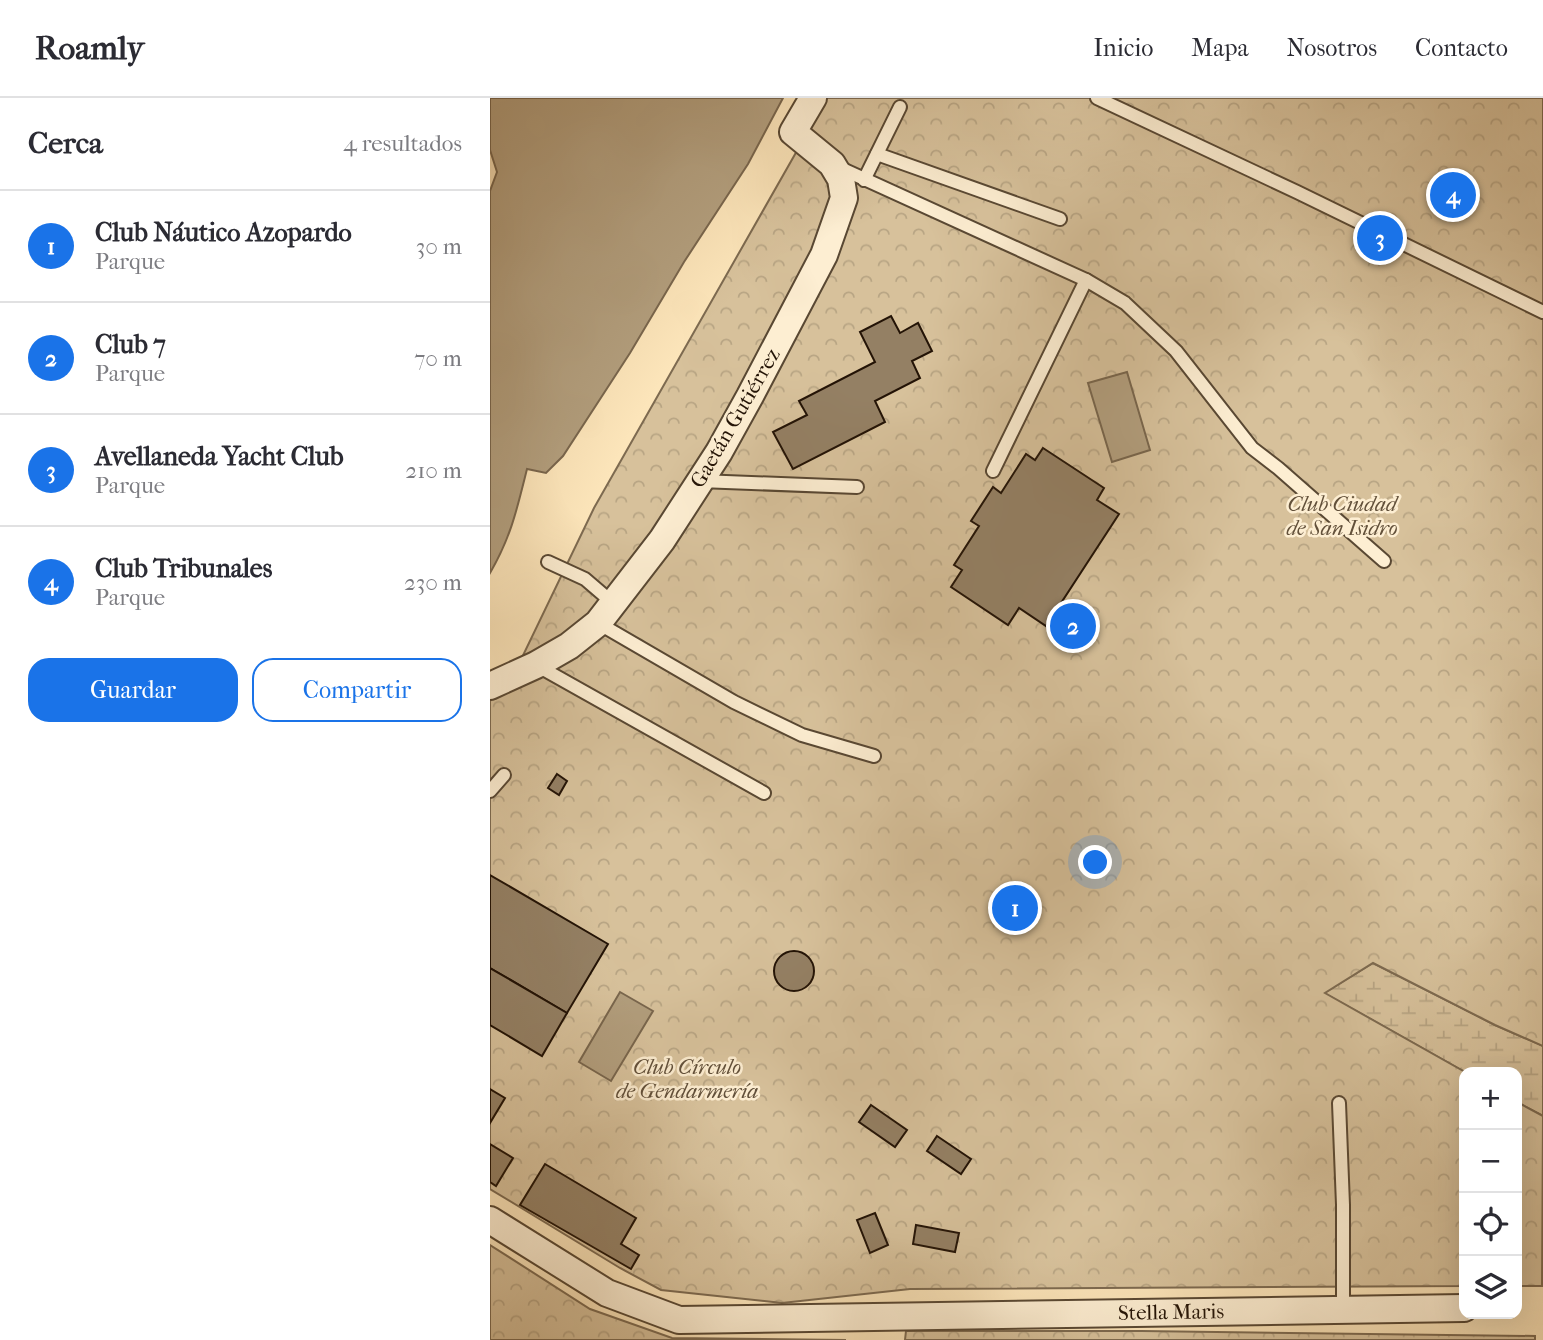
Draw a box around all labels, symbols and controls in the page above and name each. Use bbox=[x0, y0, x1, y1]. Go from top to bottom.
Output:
text: Roamly bbox=[35, 29, 144, 68]
text: Inicio bbox=[1093, 34, 1153, 62]
text: Mapa bbox=[1191, 34, 1249, 62]
text: Nosotros bbox=[1287, 34, 1377, 62]
text: Contacto bbox=[1415, 34, 1508, 62]
text: Cerca bbox=[28, 126, 103, 161]
text: 4 resultados bbox=[343, 130, 462, 157]
pin: 4 bbox=[1430, 169, 1476, 221]
pin: 3 bbox=[1357, 212, 1403, 264]
text: Club Náutico Azopardo bbox=[95, 217, 352, 248]
text: 1 bbox=[47, 233, 55, 260]
text: 30 m bbox=[416, 233, 462, 260]
text: Parque bbox=[95, 248, 165, 275]
text: Club 7 bbox=[95, 329, 166, 360]
street label: Gaetán Gutiérrez bbox=[685, 344, 785, 492]
text: 2 bbox=[45, 345, 57, 372]
text: 70 m bbox=[414, 345, 462, 372]
text: Parque bbox=[95, 360, 165, 387]
text: Avellaneda Yacht Club bbox=[95, 441, 344, 472]
text: 3 bbox=[46, 457, 56, 484]
text: 210 m bbox=[405, 457, 462, 484]
text: Parque bbox=[95, 472, 165, 499]
park label: Club Ciudad de San Isidro bbox=[1286, 492, 1399, 540]
text: Club Tribunales bbox=[95, 553, 272, 584]
text: 4 bbox=[44, 569, 58, 596]
text: 230 m bbox=[404, 569, 462, 596]
text: Parque bbox=[95, 584, 165, 611]
pin: 2 bbox=[1050, 600, 1096, 652]
button: Guardar bbox=[28, 658, 238, 722]
button: Compartir bbox=[252, 658, 462, 722]
your location bbox=[1078, 845, 1112, 879]
pin: 1 bbox=[992, 882, 1038, 934]
park label: Club Círculo de Gendarmería bbox=[616, 1055, 758, 1103]
map controls bbox=[1459, 1067, 1522, 1319]
button: + bbox=[1459, 1067, 1522, 1130]
button: − bbox=[1459, 1130, 1522, 1193]
button: locate bbox=[1459, 1193, 1522, 1256]
button: layers bbox=[1459, 1256, 1522, 1319]
street label: Stella Maris bbox=[1118, 1299, 1225, 1325]

